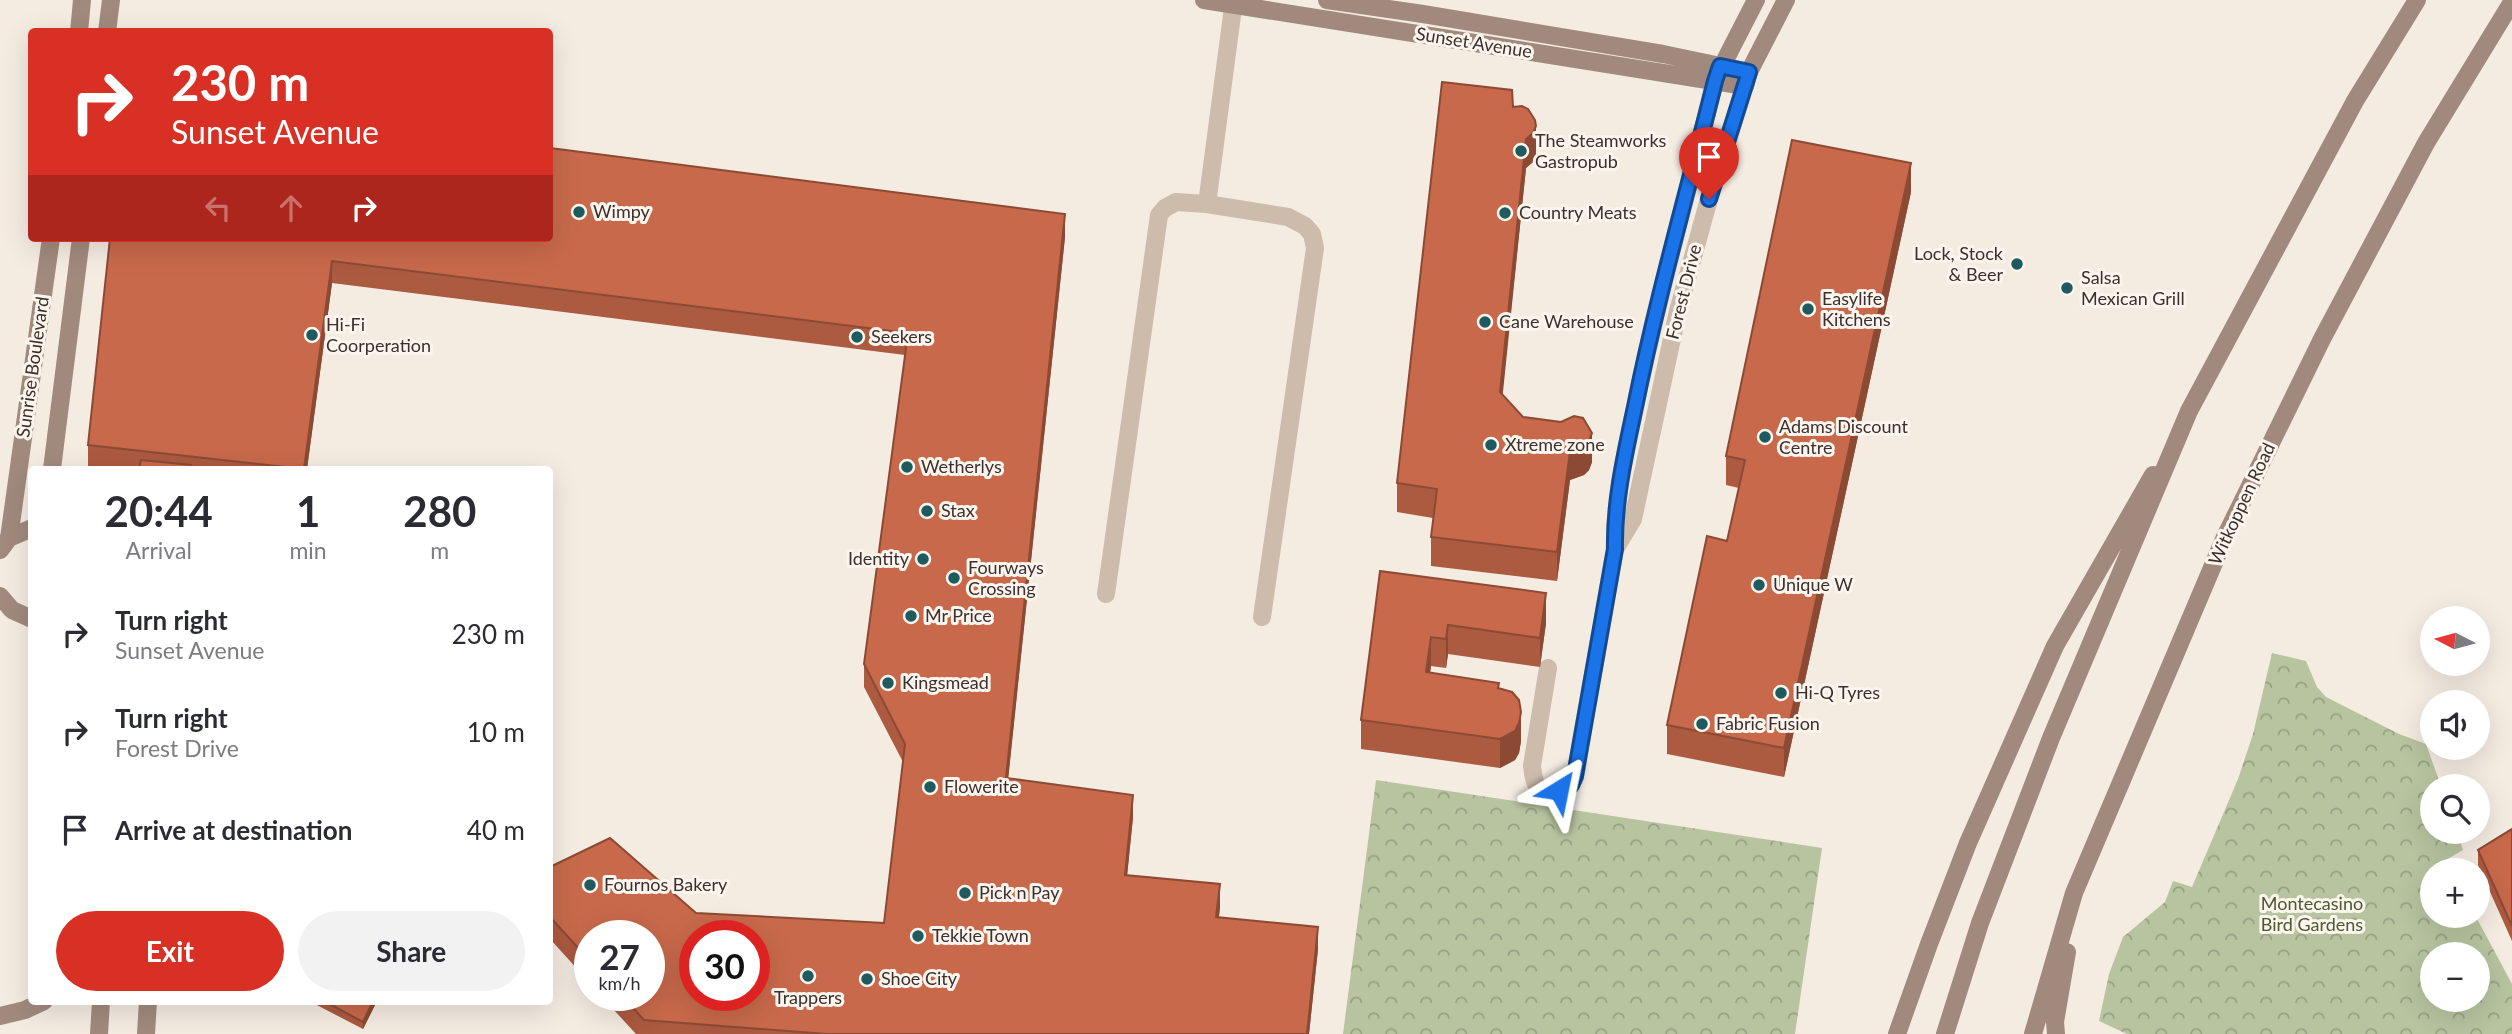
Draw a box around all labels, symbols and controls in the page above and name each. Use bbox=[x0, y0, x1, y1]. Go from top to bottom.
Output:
street label: Sunset Avenue bbox=[1415, 22, 1534, 62]
text: 230 m bbox=[171, 53, 309, 111]
icon: right bbox=[56, 56, 147, 147]
text: Sunset Avenue bbox=[171, 112, 379, 151]
pin bbox=[1679, 127, 1739, 199]
place label: The Steamworks Gastropub bbox=[1535, 129, 1667, 172]
icon: arrive bbox=[1690, 138, 1728, 176]
marker: The Steamworks Gastropub bbox=[1513, 143, 1529, 159]
icon: left bbox=[199, 189, 237, 227]
icon: ahead bbox=[272, 189, 310, 227]
icon: right bbox=[345, 189, 383, 227]
place label: Wimpy bbox=[593, 200, 651, 222]
place label: Country Meats bbox=[1519, 201, 1637, 223]
marker: Wimpy bbox=[571, 204, 587, 220]
marker: Country Meats bbox=[1497, 205, 1513, 221]
street label: Forest Drive bbox=[1661, 242, 1705, 342]
place label: Lock, Stock & Beer bbox=[1914, 242, 2004, 285]
marker: Lock, Stock & Beer bbox=[2009, 256, 2025, 272]
place label: Salsa Mexican Grill bbox=[2081, 266, 2185, 309]
marker: Salsa Mexican Grill bbox=[2059, 280, 2075, 296]
place label: Easylife Kitchens bbox=[1822, 287, 1891, 330]
street label: Sunrise Boulevard bbox=[11, 295, 53, 439]
marker: Easylife Kitchens bbox=[1800, 301, 1816, 317]
place label: Cane Warehouse bbox=[1499, 310, 1634, 332]
place label: Hi-Fi Coorperation bbox=[326, 313, 431, 356]
marker: Cane Warehouse bbox=[1477, 314, 1493, 330]
place label: Seekers bbox=[871, 325, 932, 347]
marker: Hi-Fi Coorperation bbox=[304, 327, 320, 343]
marker: Seekers bbox=[849, 329, 865, 345]
place label: Adams Discount Centre bbox=[1779, 415, 1908, 458]
marker: Adams Discount Centre bbox=[1757, 429, 1773, 445]
place label: Xtreme zone bbox=[1505, 433, 1605, 455]
marker: Xtreme zone bbox=[1483, 437, 1499, 453]
street label: Witkoppen Road bbox=[2203, 439, 2279, 568]
place label: Wetherlys bbox=[921, 455, 1002, 477]
marker: Wetherlys bbox=[899, 459, 915, 475]
text: 20:44 bbox=[105, 486, 213, 536]
text: 1 bbox=[296, 486, 320, 536]
text: 280 bbox=[403, 486, 476, 536]
place label: Stax bbox=[941, 499, 975, 521]
marker: Stax bbox=[919, 503, 935, 519]
text: Arrival bbox=[126, 536, 192, 564]
text: min bbox=[289, 536, 327, 564]
text: m bbox=[430, 536, 449, 564]
place label: Identity bbox=[848, 547, 910, 569]
marker: Identity bbox=[915, 551, 931, 567]
place label: Fourways Crossing bbox=[968, 556, 1044, 599]
marker: Fourways Crossing bbox=[946, 570, 962, 586]
place label: Unique W bbox=[1773, 573, 1853, 595]
marker: Unique W bbox=[1751, 577, 1767, 593]
text: Turn right bbox=[115, 604, 228, 636]
place label: Mr Price bbox=[925, 604, 992, 626]
north arrow bbox=[2420, 606, 2490, 676]
map controls bbox=[2420, 606, 2490, 1012]
marker: Mr Price bbox=[903, 608, 919, 624]
icon: right bbox=[56, 615, 94, 653]
text: 230 m bbox=[452, 618, 525, 650]
text: Sunset Avenue bbox=[115, 636, 264, 664]
place label: Kingsmead bbox=[902, 671, 989, 693]
marker: Kingsmead bbox=[880, 675, 896, 691]
place label: Hi-Q Tyres bbox=[1795, 681, 1880, 703]
marker: Hi-Q Tyres bbox=[1773, 685, 1789, 701]
button: sound bbox=[2420, 690, 2490, 760]
text: Turn right bbox=[115, 702, 228, 734]
place label: Fabric Fusion bbox=[1716, 712, 1820, 734]
icon: right bbox=[56, 713, 94, 751]
text: 10 m bbox=[467, 716, 525, 748]
marker: Fabric Fusion bbox=[1694, 716, 1710, 732]
text: Forest Drive bbox=[115, 734, 239, 762]
position arrow bbox=[1522, 753, 1596, 827]
button: search bbox=[2420, 774, 2490, 844]
place label: Flowerite bbox=[944, 775, 1019, 797]
marker: Flowerite bbox=[922, 779, 938, 795]
icon: arrive bbox=[56, 811, 94, 849]
text: Arrive at destination bbox=[115, 814, 352, 846]
text: 40 m bbox=[467, 814, 525, 846]
button: + bbox=[2420, 858, 2490, 928]
place label: Fournos Bakery bbox=[604, 873, 728, 895]
marker: Fournos Bakery bbox=[582, 877, 598, 893]
place label: Pick n Pay bbox=[979, 881, 1060, 903]
marker: Pick n Pay bbox=[957, 885, 973, 901]
park label: Montecasino Bird Gardens bbox=[2261, 892, 2363, 935]
button: Exit bbox=[56, 911, 284, 991]
button: Share bbox=[298, 911, 525, 991]
speed limit sign: 30 bbox=[679, 920, 770, 1011]
place label: Tekkie Town bbox=[932, 924, 1029, 946]
marker: Tekkie Town bbox=[910, 928, 926, 944]
text: 27 bbox=[599, 935, 640, 977]
button: − bbox=[2420, 942, 2490, 1012]
place label: Shoe City bbox=[881, 967, 958, 989]
marker: Trappers bbox=[800, 968, 816, 984]
marker: Shoe City bbox=[859, 971, 875, 987]
text: km/h bbox=[598, 972, 641, 994]
place label: Trappers bbox=[774, 986, 842, 1008]

